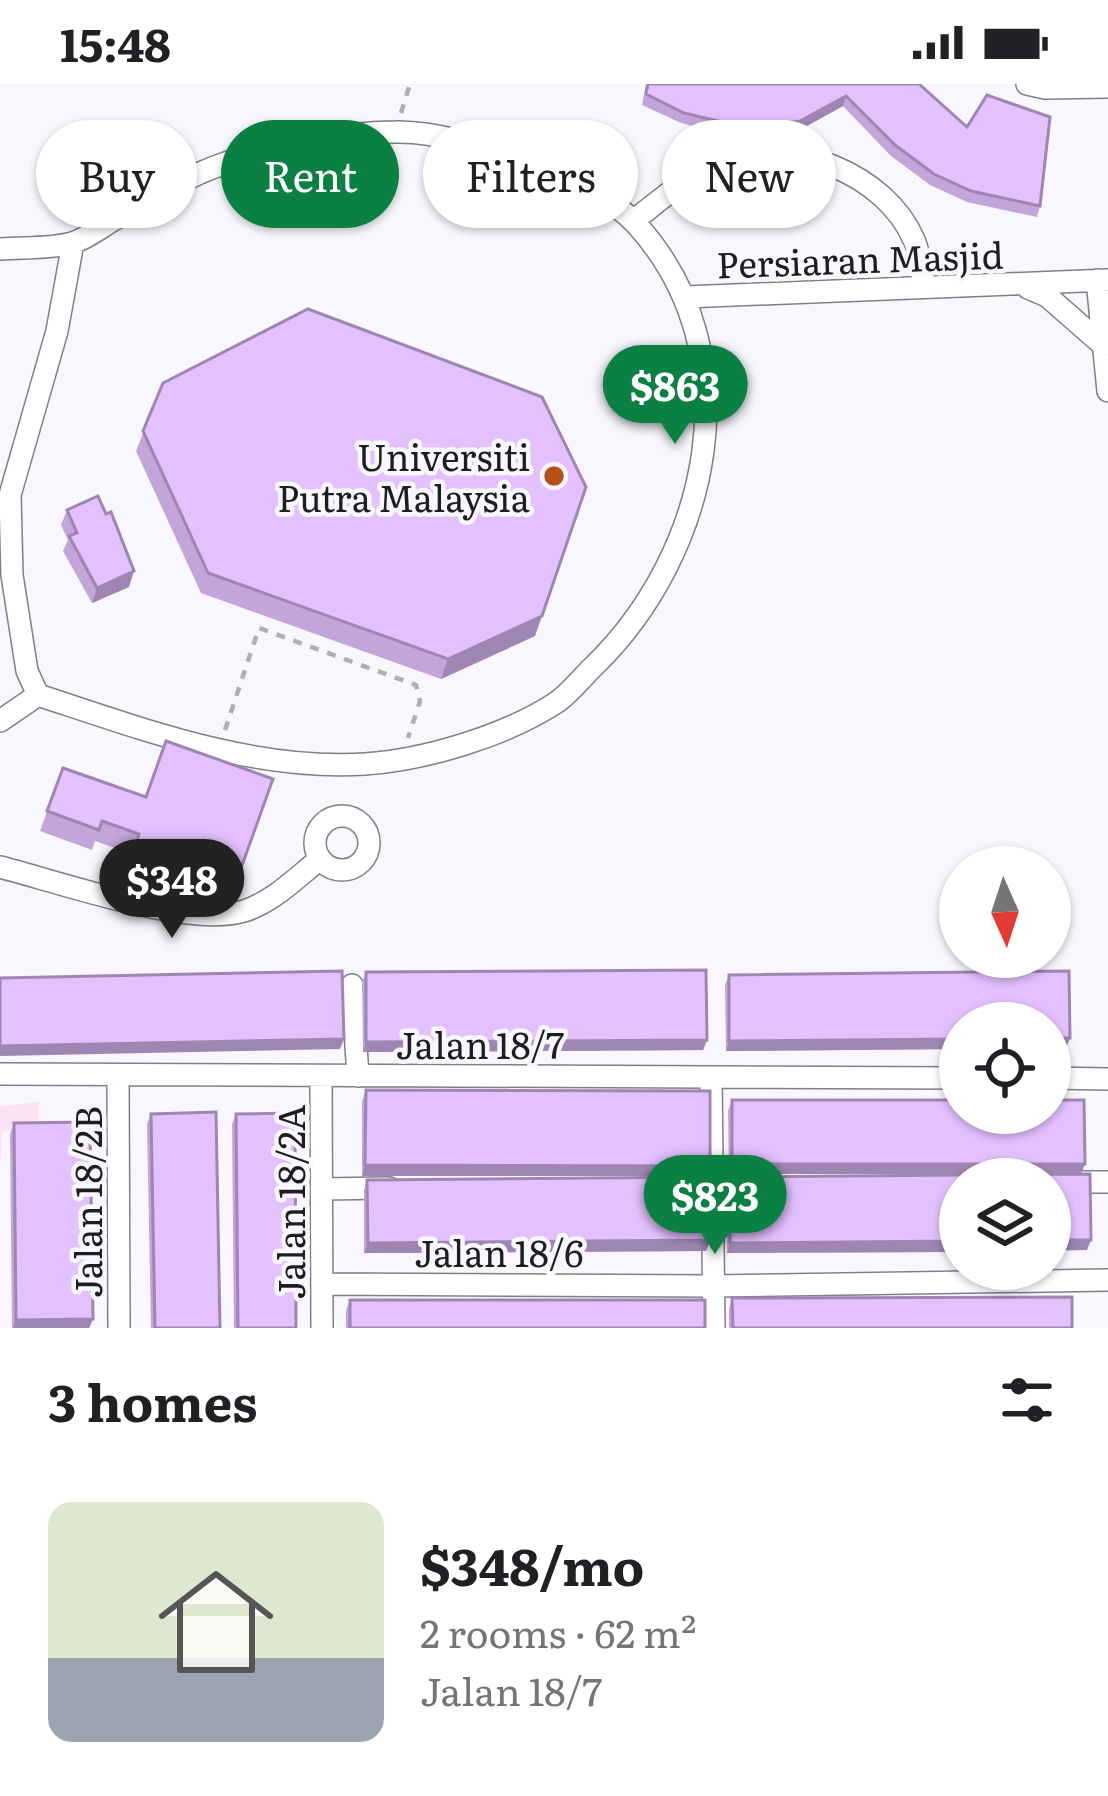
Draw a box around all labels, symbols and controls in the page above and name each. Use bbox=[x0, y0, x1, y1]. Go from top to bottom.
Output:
text: 15:48 bbox=[60, 9, 171, 76]
chip: Buy bbox=[36, 120, 197, 228]
chip: Rent bbox=[221, 120, 399, 228]
chip: Filters bbox=[423, 120, 638, 228]
chip: New bbox=[662, 120, 836, 228]
street label: Persiaran Masjid bbox=[716, 227, 1004, 289]
pin: $863 bbox=[604, 345, 746, 447]
text: $863 bbox=[630, 355, 720, 413]
place label: Universiti Putra Malaysia bbox=[277, 429, 531, 523]
marker: Universiti Putra Malaysia bbox=[541, 463, 567, 489]
pin: $348 bbox=[101, 839, 243, 941]
north arrow bbox=[939, 846, 1071, 978]
map controls bbox=[939, 846, 1071, 1290]
text: $348 bbox=[126, 849, 218, 907]
button: locate bbox=[939, 1002, 1071, 1134]
street label: Jalan 18/7 bbox=[396, 1017, 564, 1070]
street label: Jalan 18/2A bbox=[263, 1105, 316, 1299]
street label: Jalan 18/2B bbox=[60, 1106, 113, 1298]
pin: $823 bbox=[644, 1155, 786, 1257]
button: layers bbox=[939, 1158, 1071, 1290]
text: $823 bbox=[671, 1165, 759, 1223]
street label: Jalan 18/6 bbox=[414, 1225, 584, 1278]
text: 3 homes bbox=[48, 1362, 257, 1438]
icon: filters bbox=[994, 1367, 1060, 1433]
text: $348/mo bbox=[420, 1526, 644, 1602]
icon: home bbox=[144, 1550, 288, 1694]
text: 2 rooms · 62 m² bbox=[420, 1602, 696, 1660]
text: Jalan 18/7 bbox=[420, 1660, 602, 1718]

